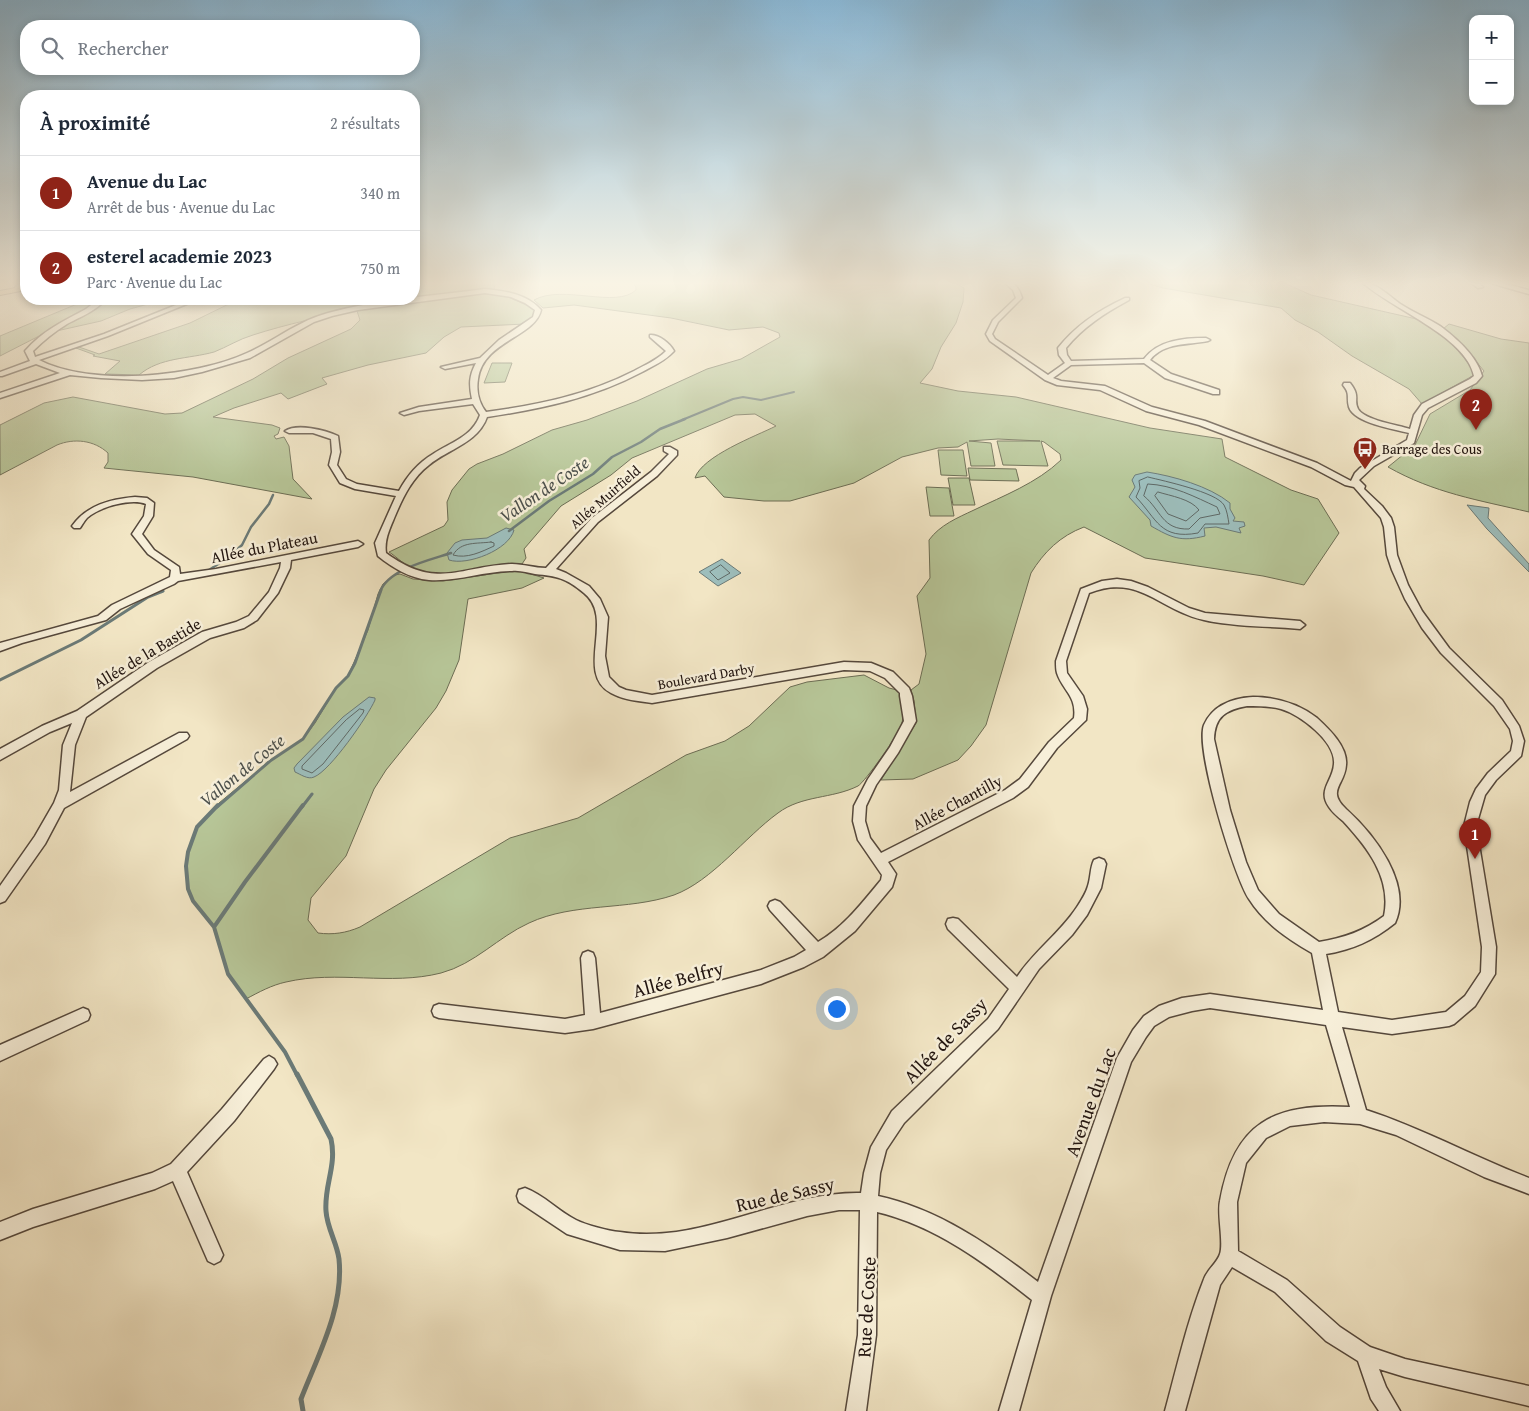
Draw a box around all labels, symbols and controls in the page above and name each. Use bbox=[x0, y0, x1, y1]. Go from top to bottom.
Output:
map controls bbox=[1469, 15, 1514, 105]
button: + bbox=[1469, 15, 1514, 60]
search box bbox=[20, 20, 420, 75]
icon: search bbox=[38, 34, 66, 62]
text: Rechercher bbox=[78, 34, 169, 62]
button: − bbox=[1469, 60, 1514, 105]
text: À proximité bbox=[40, 107, 150, 138]
text: 2 résultats bbox=[330, 111, 400, 135]
text: Avenue du Lac bbox=[87, 167, 207, 195]
text: 1 bbox=[52, 181, 60, 205]
text: 340 m bbox=[360, 181, 400, 205]
text: Arrêt de bus · Avenue du Lac bbox=[87, 195, 275, 219]
text: esterel academie 2023 bbox=[87, 242, 272, 270]
text: 2 bbox=[52, 256, 60, 280]
text: 750 m bbox=[360, 256, 400, 280]
text: Parc · Avenue du Lac bbox=[87, 270, 222, 294]
pin: 2 bbox=[1460, 389, 1492, 430]
bus stop icon: Barrage des Cous bbox=[1352, 436, 1378, 470]
place label: Barrage des Cous bbox=[1382, 439, 1482, 459]
water label: Vallon de Coste bbox=[494, 449, 594, 529]
street label: Allée Muirfield bbox=[565, 460, 645, 533]
street label: Allée du Plateau bbox=[209, 525, 320, 569]
street label: Allée de la Bastide bbox=[89, 611, 205, 695]
street label: Boulevard Darby bbox=[656, 658, 756, 694]
water label: Vallon de Coste bbox=[193, 727, 291, 813]
street label: Allée Chantilly bbox=[908, 768, 1006, 836]
pin: 1 bbox=[1459, 818, 1491, 859]
street label: Allée Belfry bbox=[630, 953, 727, 1005]
street label: Allée de Sassy bbox=[897, 990, 994, 1089]
your location bbox=[824, 996, 850, 1022]
street label: Avenue du Lac bbox=[1057, 1044, 1123, 1160]
street label: Rue de Sassy bbox=[733, 1169, 838, 1219]
street label: Rue de Coste bbox=[849, 1256, 883, 1358]

